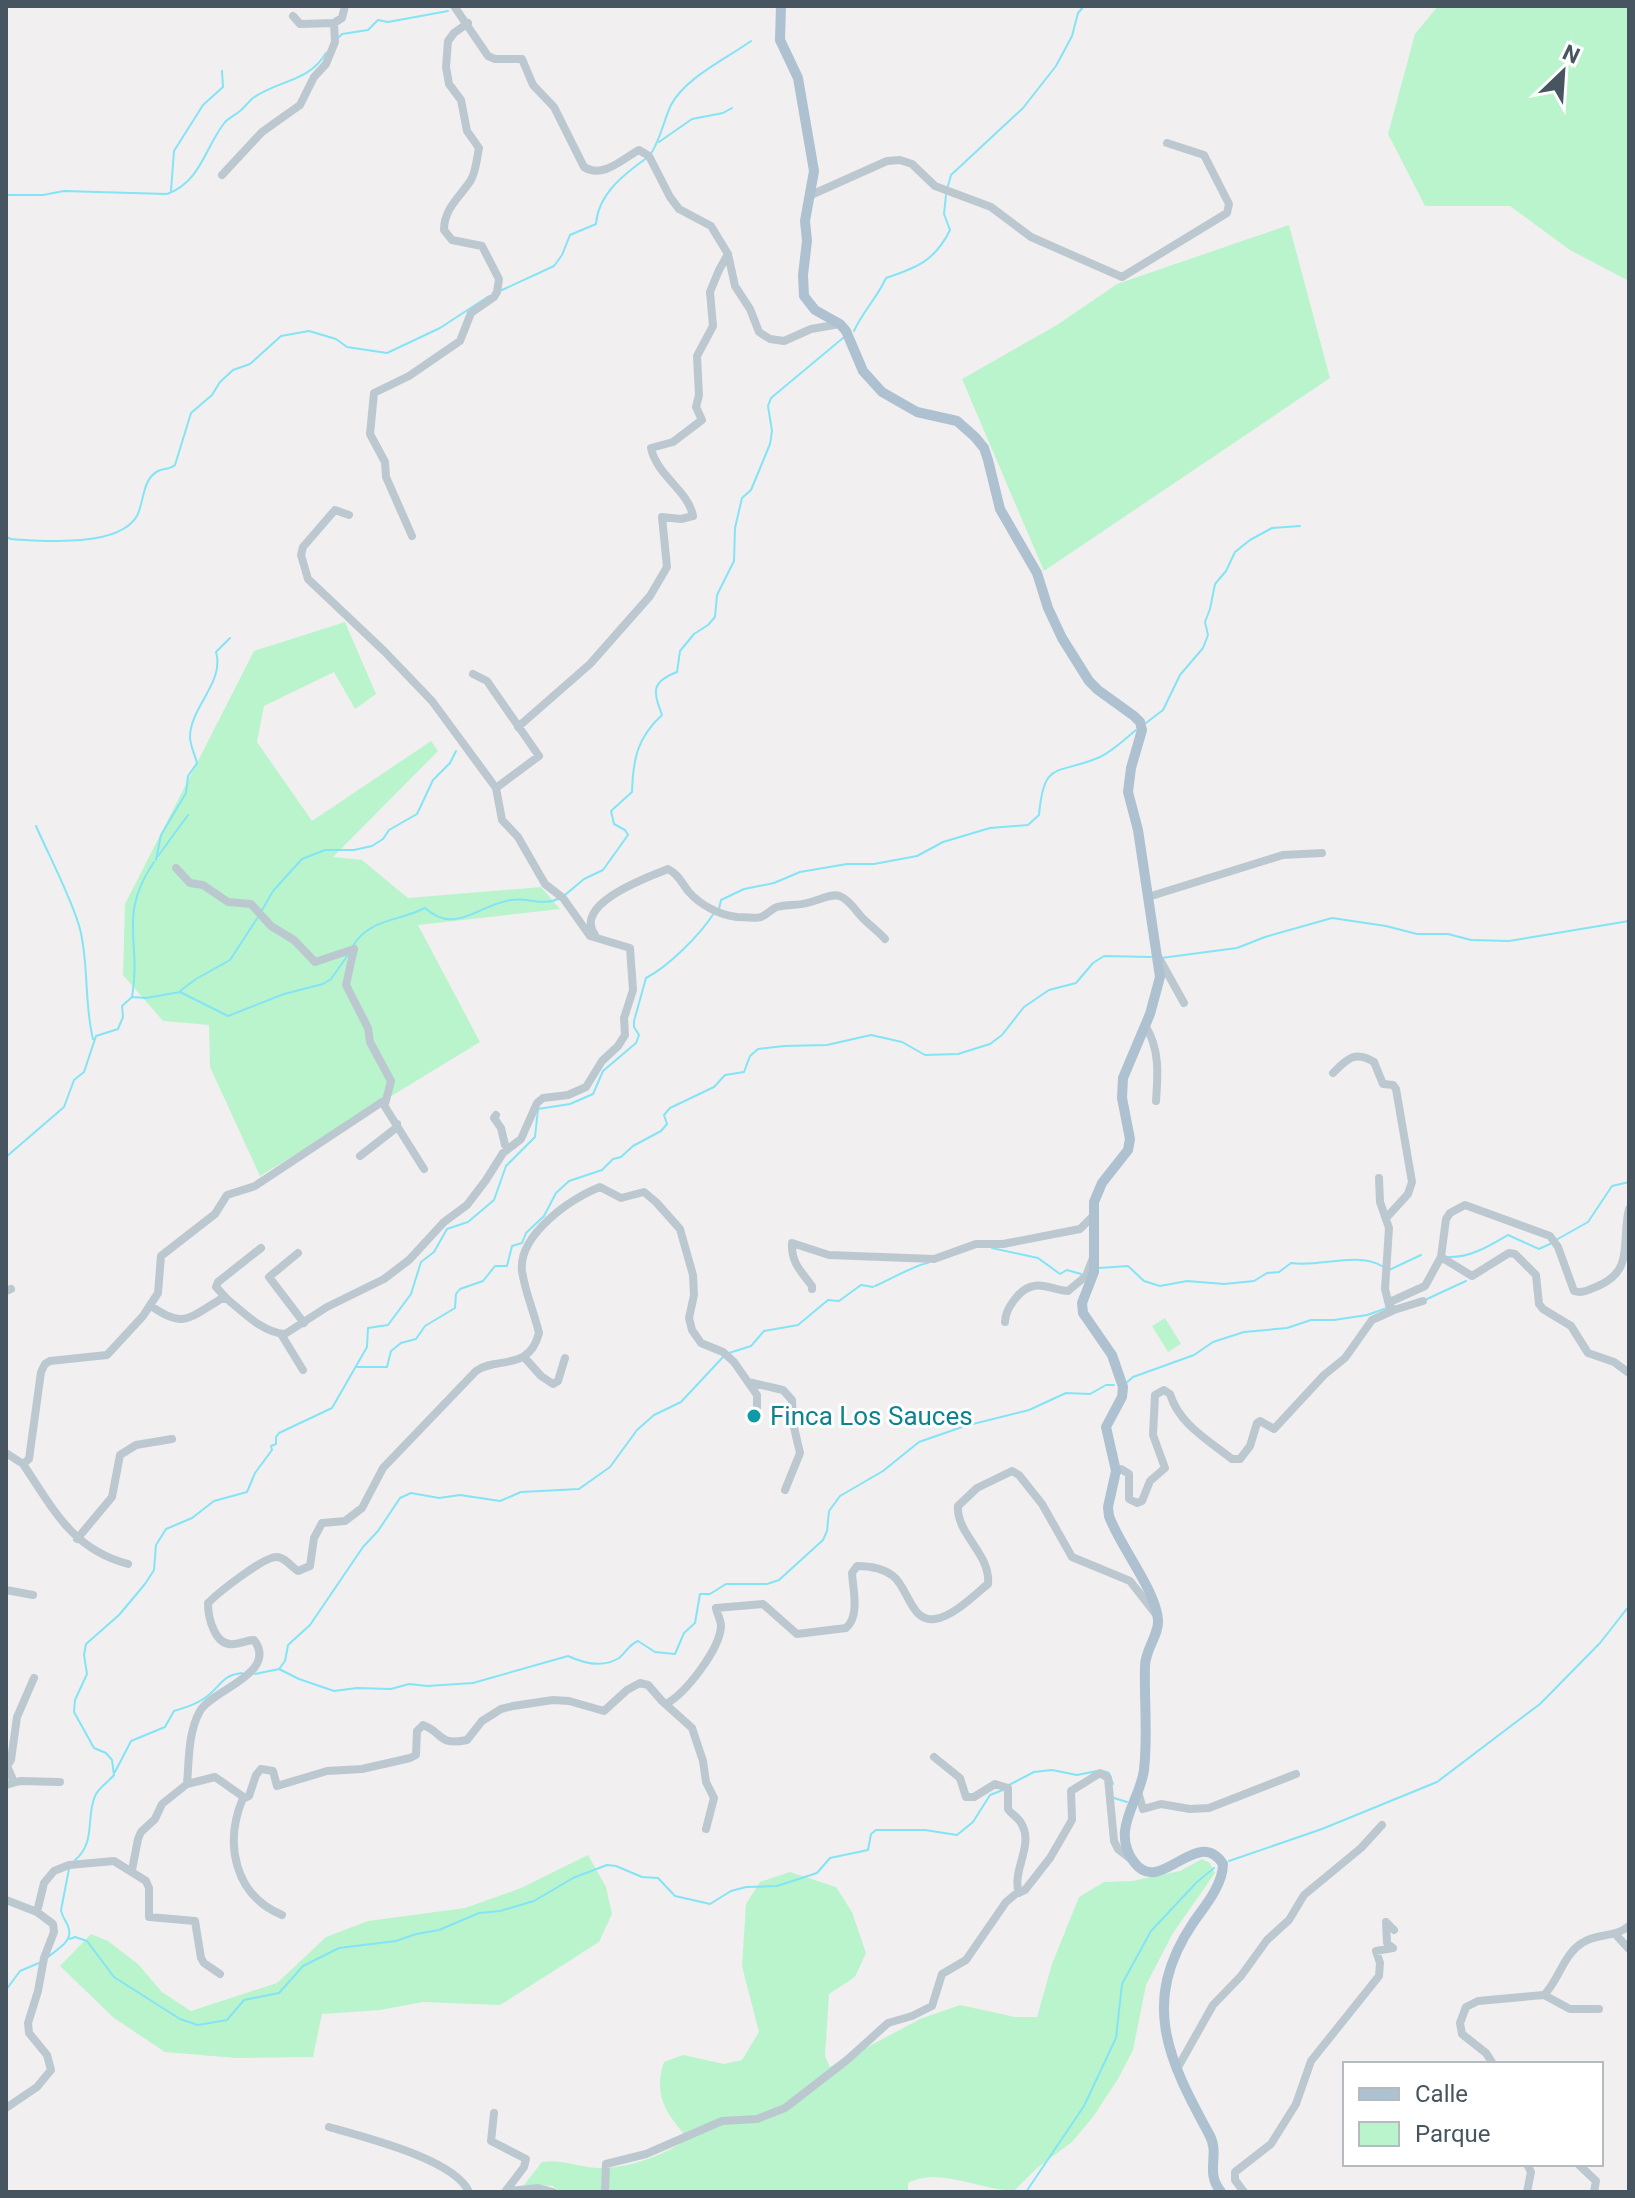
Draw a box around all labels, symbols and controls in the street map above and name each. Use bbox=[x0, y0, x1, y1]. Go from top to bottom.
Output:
north arrow bbox=[1523, 32, 1603, 112]
text: N bbox=[1559, 40, 1584, 69]
place label: Finca Los Sauces bbox=[770, 1401, 973, 1431]
marker: Finca Los Sauces bbox=[745, 1407, 763, 1425]
legend bbox=[1343, 2062, 1603, 2166]
text: Calle bbox=[1415, 2080, 1468, 2108]
text: Parque bbox=[1415, 2120, 1491, 2148]

